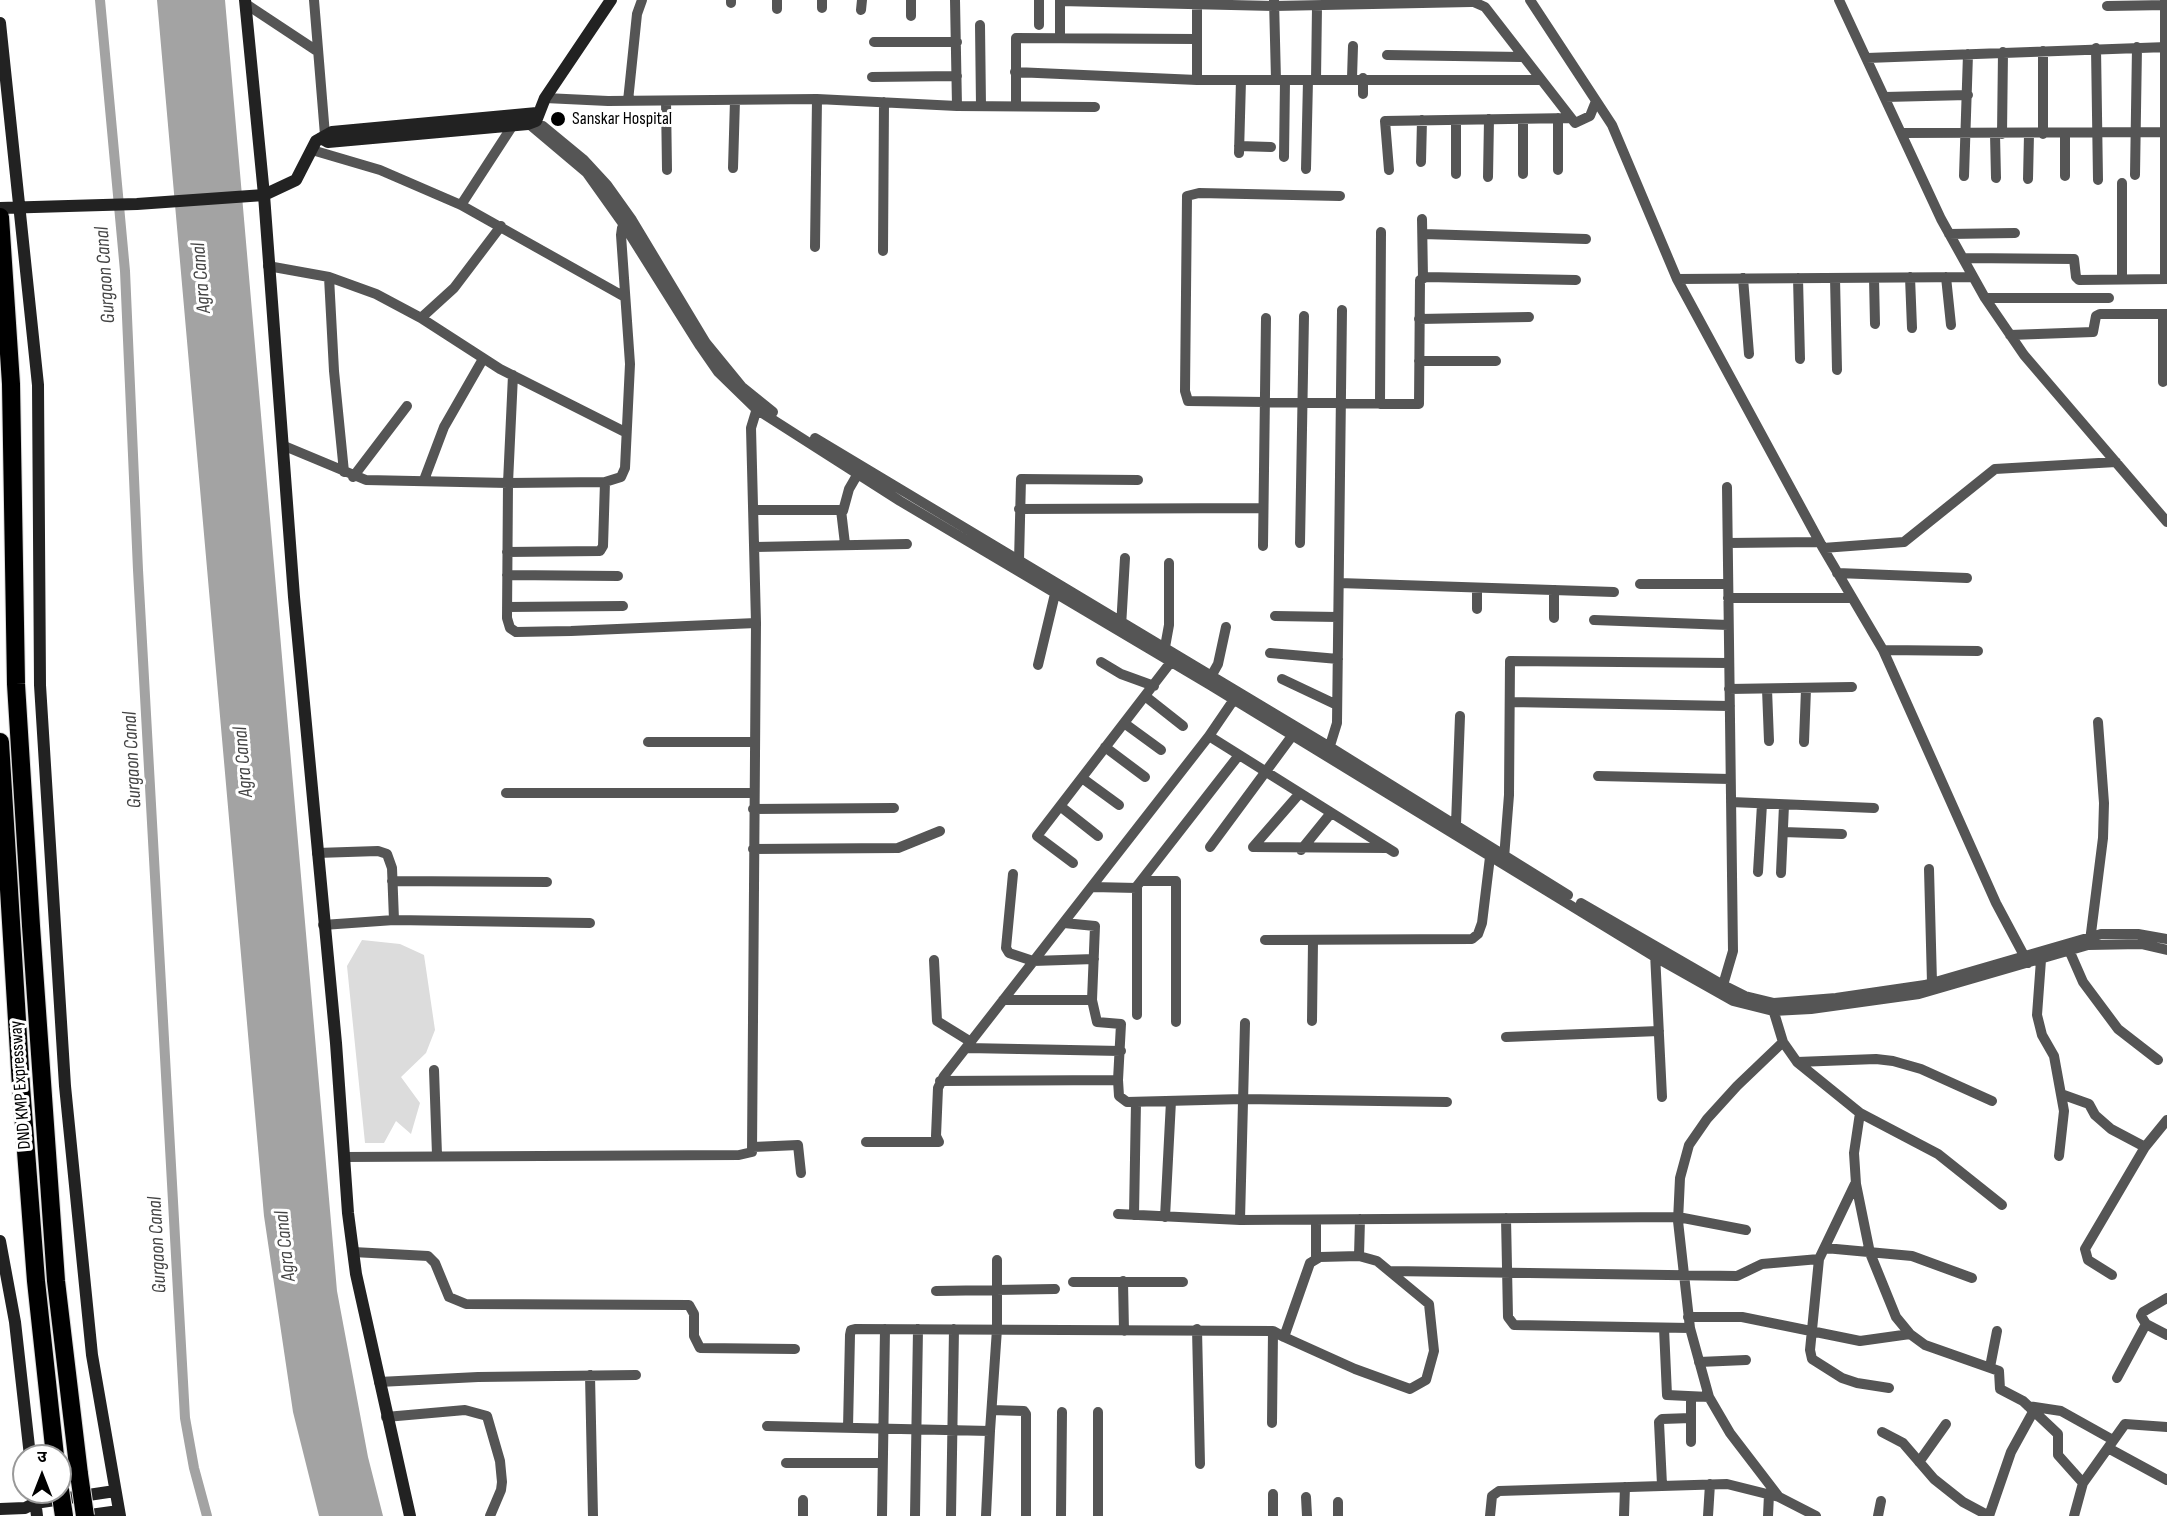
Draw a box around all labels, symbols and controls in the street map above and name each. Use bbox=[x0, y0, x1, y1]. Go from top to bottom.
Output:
place label: Sanskar Hospital bbox=[572, 108, 672, 130]
marker: Sanskar Hospital bbox=[549, 110, 567, 128]
water label: Gurgaon Canal bbox=[91, 226, 121, 324]
water label: Agra Canal bbox=[187, 242, 217, 314]
water label: Gurgaon Canal bbox=[118, 711, 148, 809]
water label: Agra Canal bbox=[229, 726, 259, 798]
street label: DND KMP Expressway bbox=[6, 1020, 36, 1150]
water label: Gurgaon Canal bbox=[143, 1196, 173, 1294]
water label: Agra Canal bbox=[270, 1210, 302, 1282]
north arrow bbox=[12, 1444, 72, 1504]
text: उ bbox=[37, 1448, 47, 1467]

